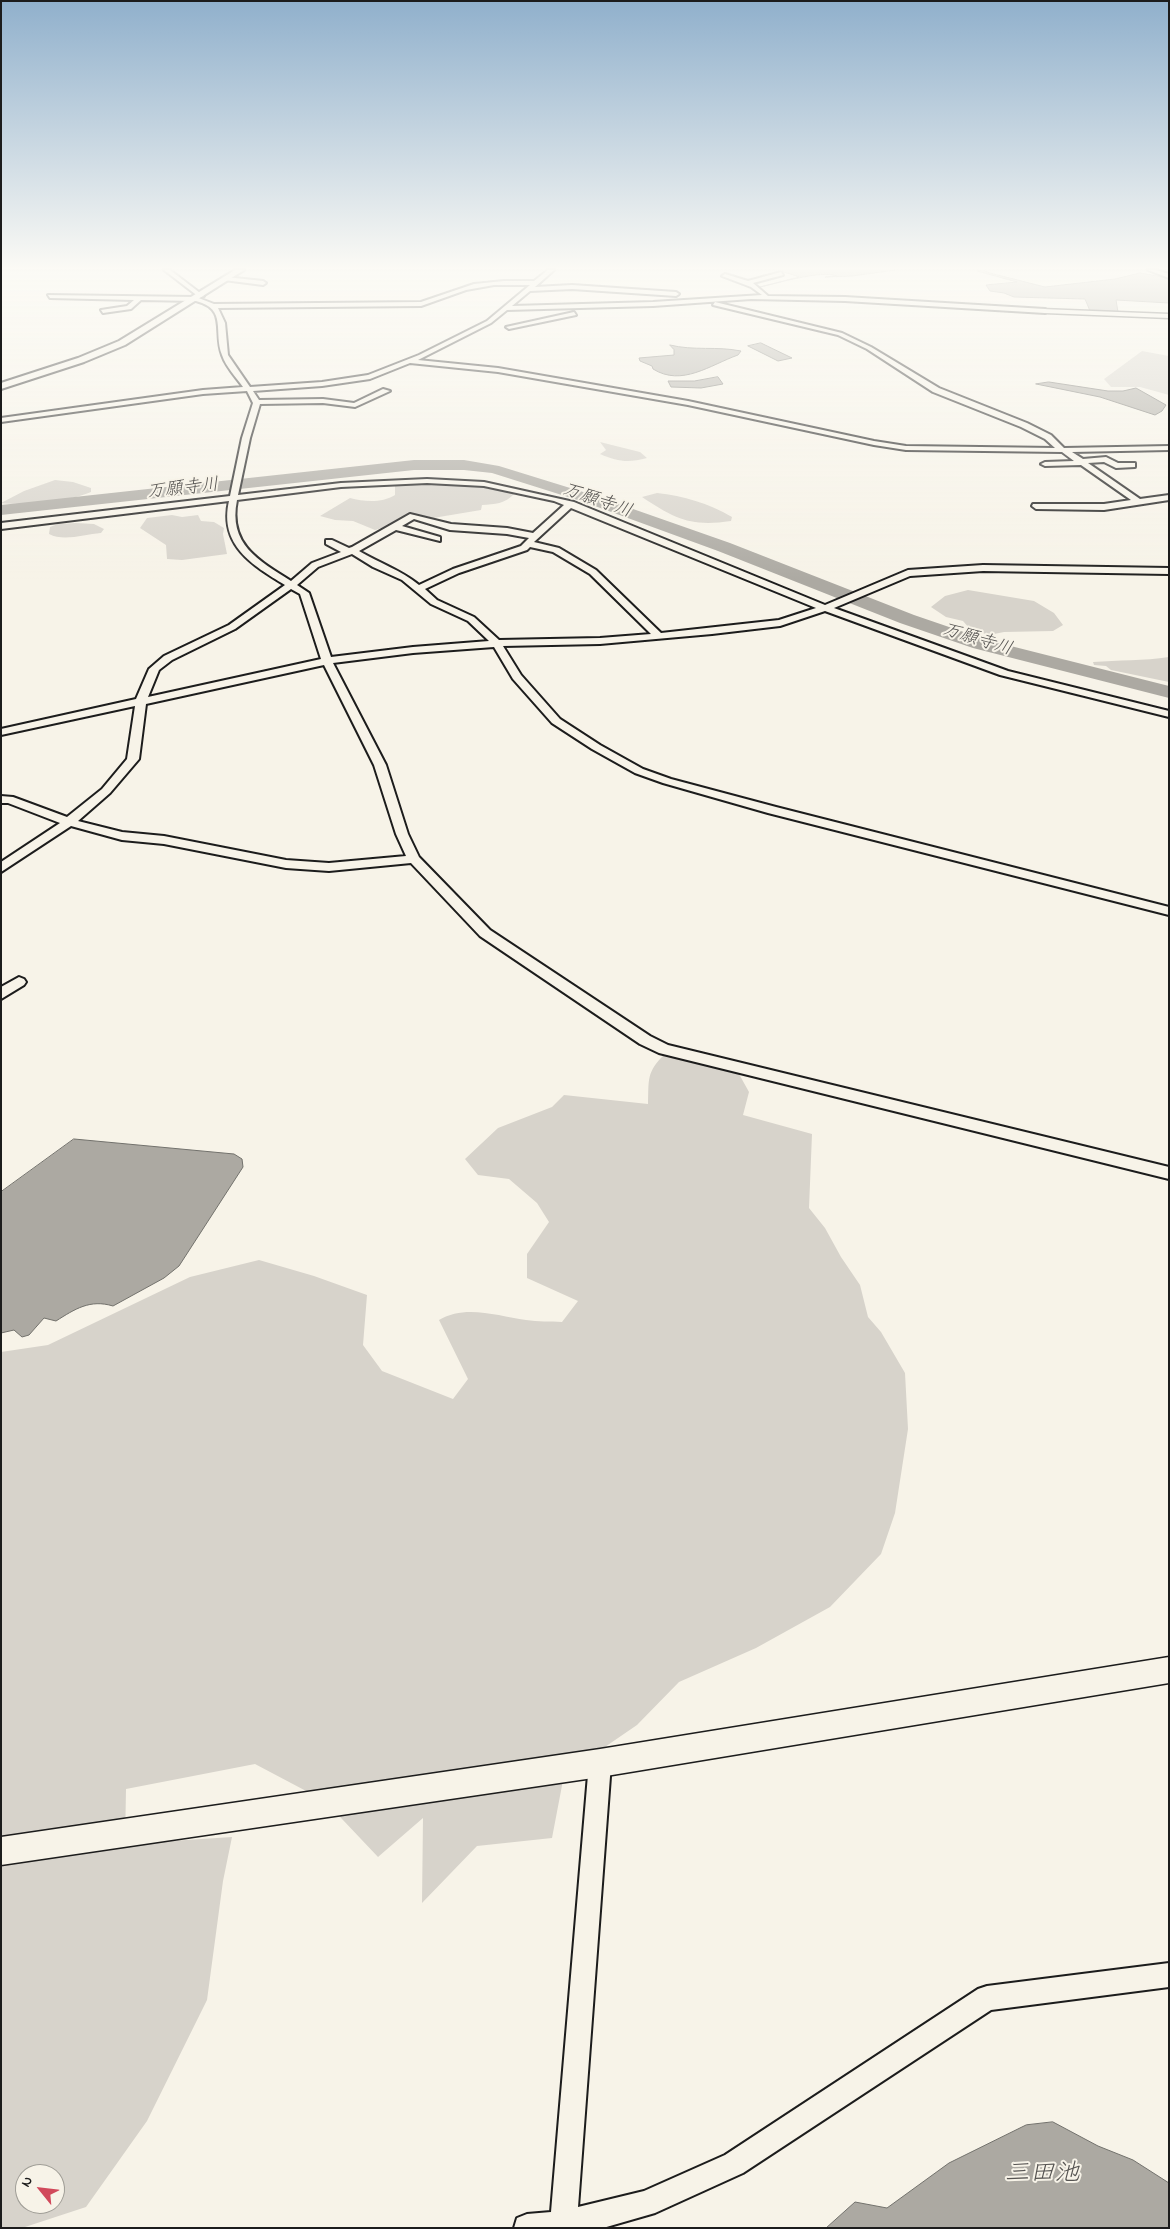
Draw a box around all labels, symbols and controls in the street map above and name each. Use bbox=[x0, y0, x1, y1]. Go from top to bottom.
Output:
water label: 万願寺川 bbox=[146, 475, 220, 505]
water label: 万願寺川 bbox=[559, 480, 635, 524]
water label: 万願寺川 bbox=[939, 620, 1015, 662]
water label: 三田池 bbox=[1005, 2161, 1079, 2191]
north arrow bbox=[15, 2164, 65, 2214]
text: N bbox=[16, 2173, 39, 2191]

